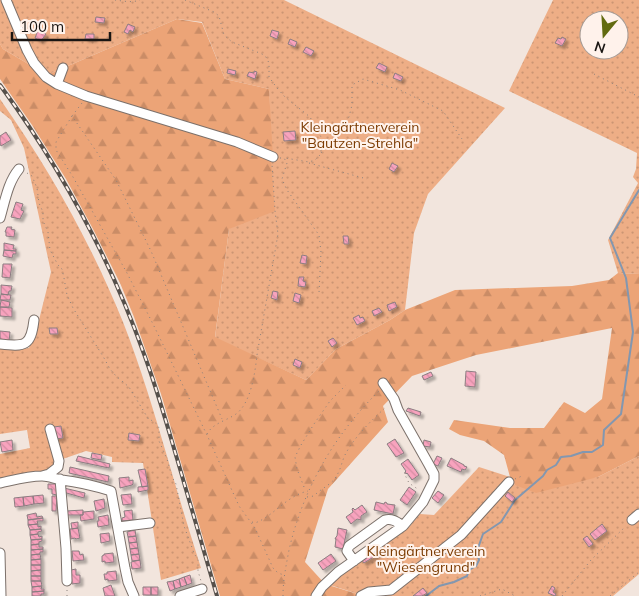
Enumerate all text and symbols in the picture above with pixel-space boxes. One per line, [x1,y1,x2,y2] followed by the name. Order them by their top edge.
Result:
[12,10,110,42] scale bar
[579,10,629,60] north arrow
[20,17,64,36] text: 100 m
[592,37,608,58] text: N
[301,118,419,152] park label: Kleingärtnerverein "Bautzen-Strehla"
[367,542,485,576] park label: Kleingärtnerverein "Wiesengrund"

